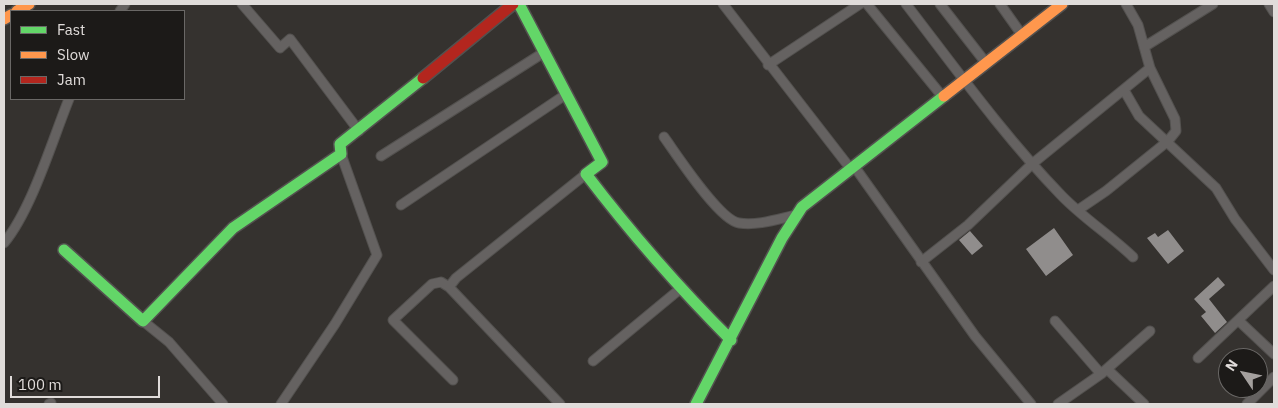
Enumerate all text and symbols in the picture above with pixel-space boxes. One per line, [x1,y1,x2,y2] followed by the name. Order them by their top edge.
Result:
[10,10,185,100] legend
[57,20,85,39] text: Fast
[57,45,90,64] text: Slow
[57,70,86,89] text: Jam
[1218,348,1268,398] north arrow
[1221,356,1242,374] text: N
[12,366,162,398] scale bar
[18,375,62,394] text: 100 m

